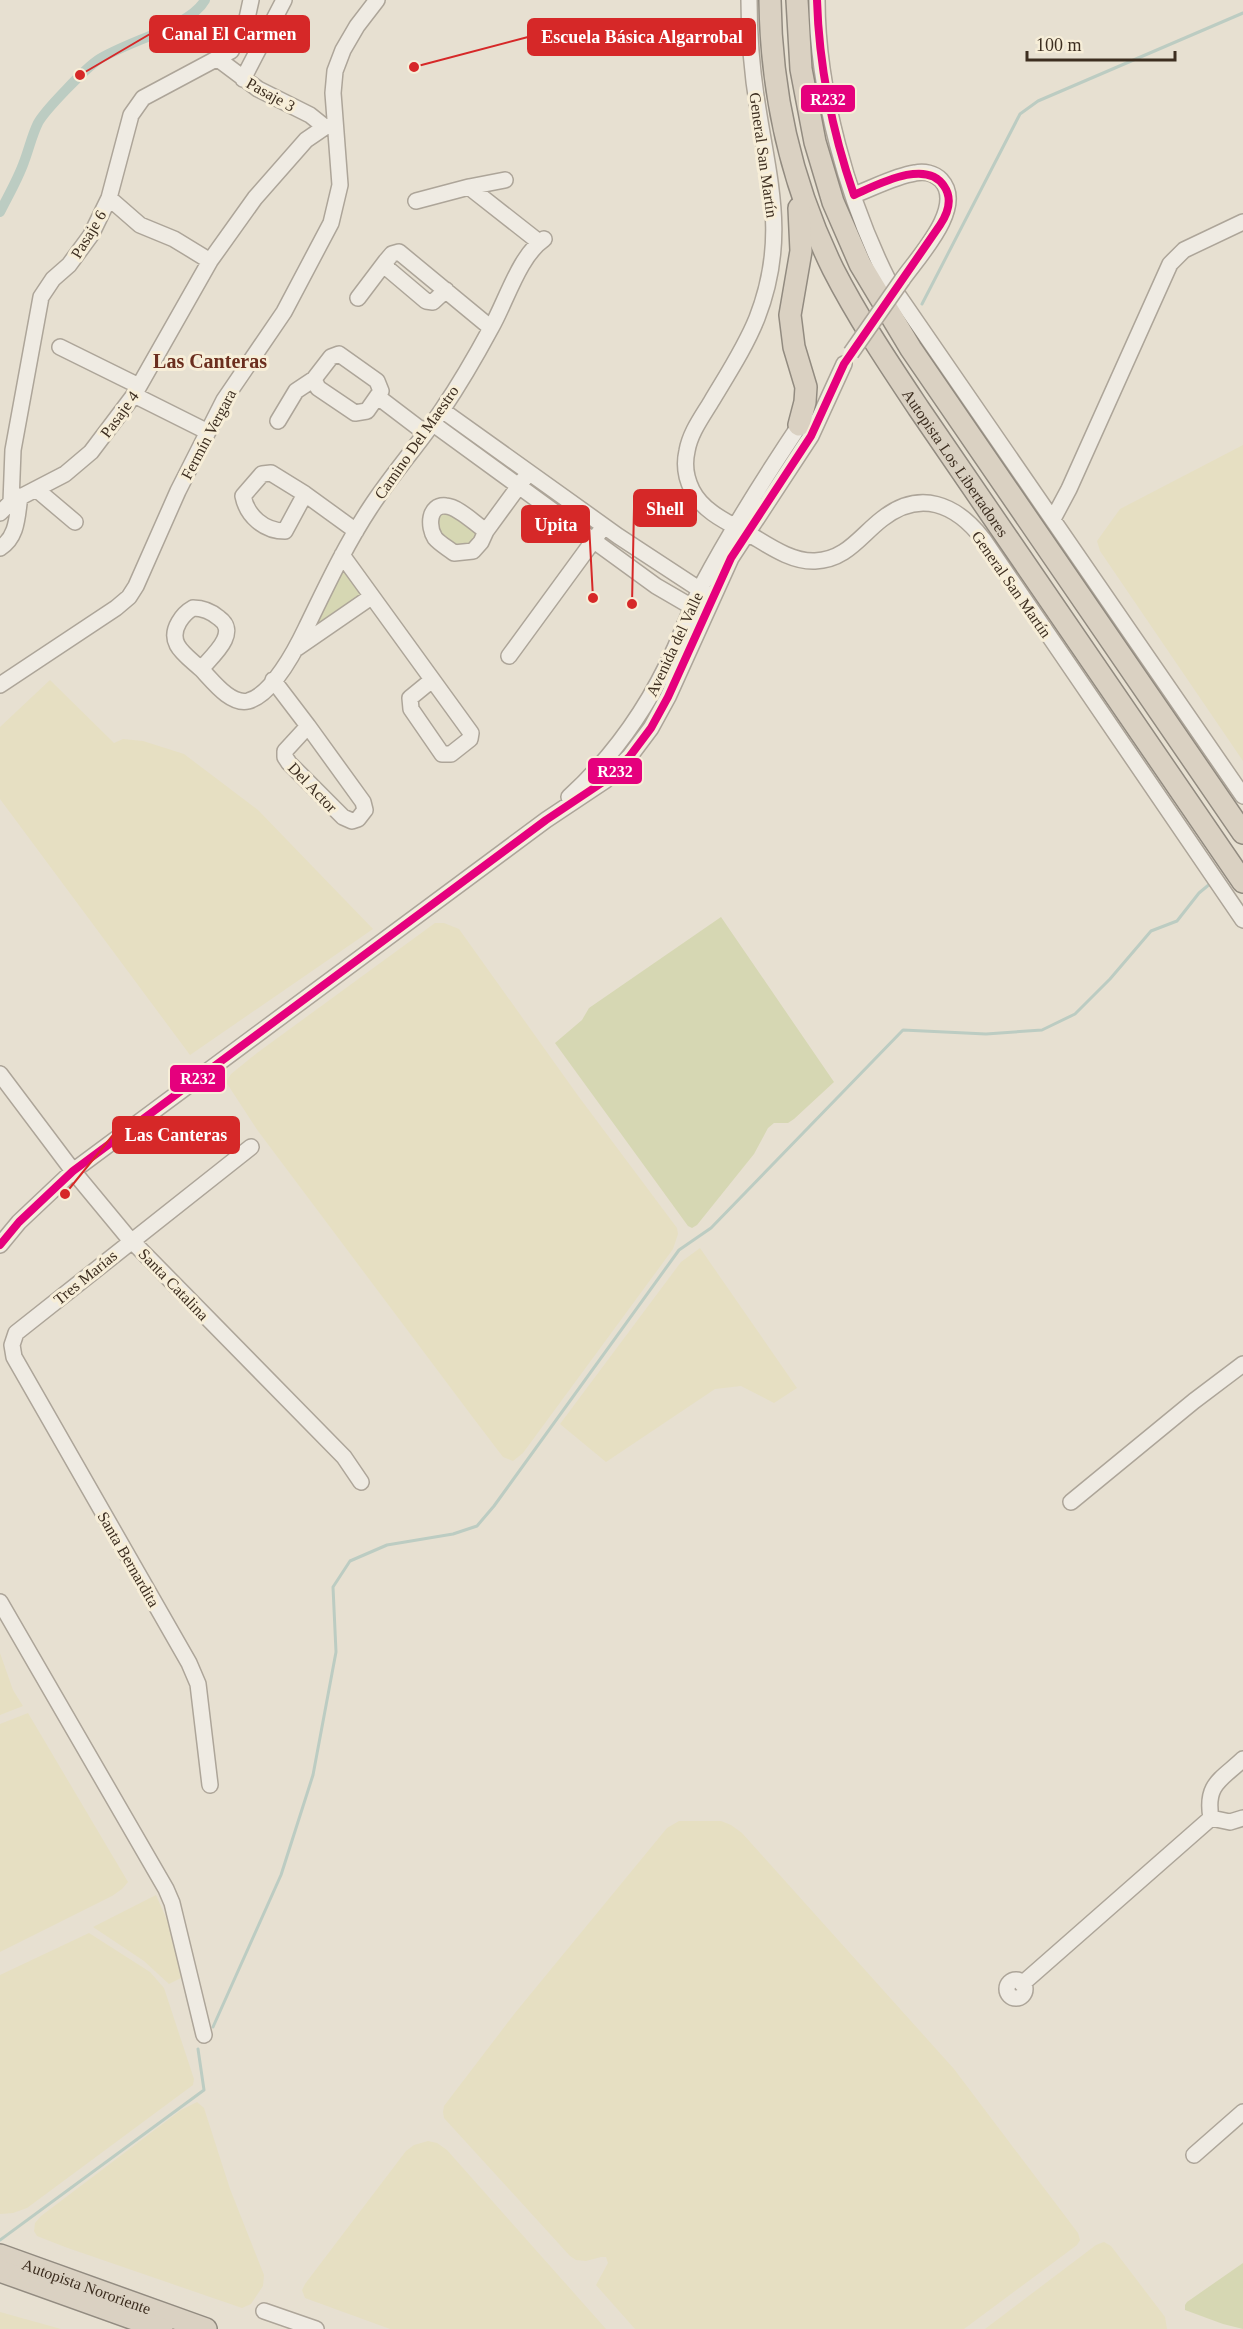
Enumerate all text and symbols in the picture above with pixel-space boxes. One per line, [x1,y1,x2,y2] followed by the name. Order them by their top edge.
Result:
[150,16,309,52] callout: Canal El Carmen
[528,19,755,55] callout: Escuela Básica Algarrobal
[162,24,297,44] text: Canal El Carmen
[1027,24,1176,62] scale bar
[541,27,743,47] text: Escuela Básica Algarrobal
[1036,35,1082,55] text: 100 m
[243,74,298,116] street label: Pasaje 3
[800,84,856,113] line badge: R232
[746,91,781,219] street label: General San Martín
[810,91,846,108] text: R232
[68,207,110,262] street label: Pasaje 6
[153,350,267,372] district label: Las Canteras
[371,382,462,502] street label: Camino Del Maestro
[178,386,240,483] street label: Fermín Vergara
[899,386,1012,540] street label: Autopista Los Libertadores
[97,388,143,441] street label: Pasaje 4
[634,490,696,526] callout: Shell
[646,499,684,519] text: Shell
[522,506,589,542] callout: Upita
[534,515,578,535] text: Upita
[968,528,1055,641] street label: General San Martín
[643,589,706,699] street label: Avenida del Valle
[587,757,643,785] line badge: R232
[285,759,341,816] street label: Del Actor
[597,763,633,780] text: R232
[169,1064,226,1093] line badge: R232
[180,1070,216,1087] text: R232
[113,1117,239,1153] callout: Las Canteras
[125,1125,227,1145] text: Las Canteras
[135,1245,212,1324] street label: Santa Catalina
[50,1247,120,1308] street label: Tres Marías
[94,1509,163,1610] street label: Santa Bernardita
[20,2256,153,2317] street label: Autopista Nororiente

